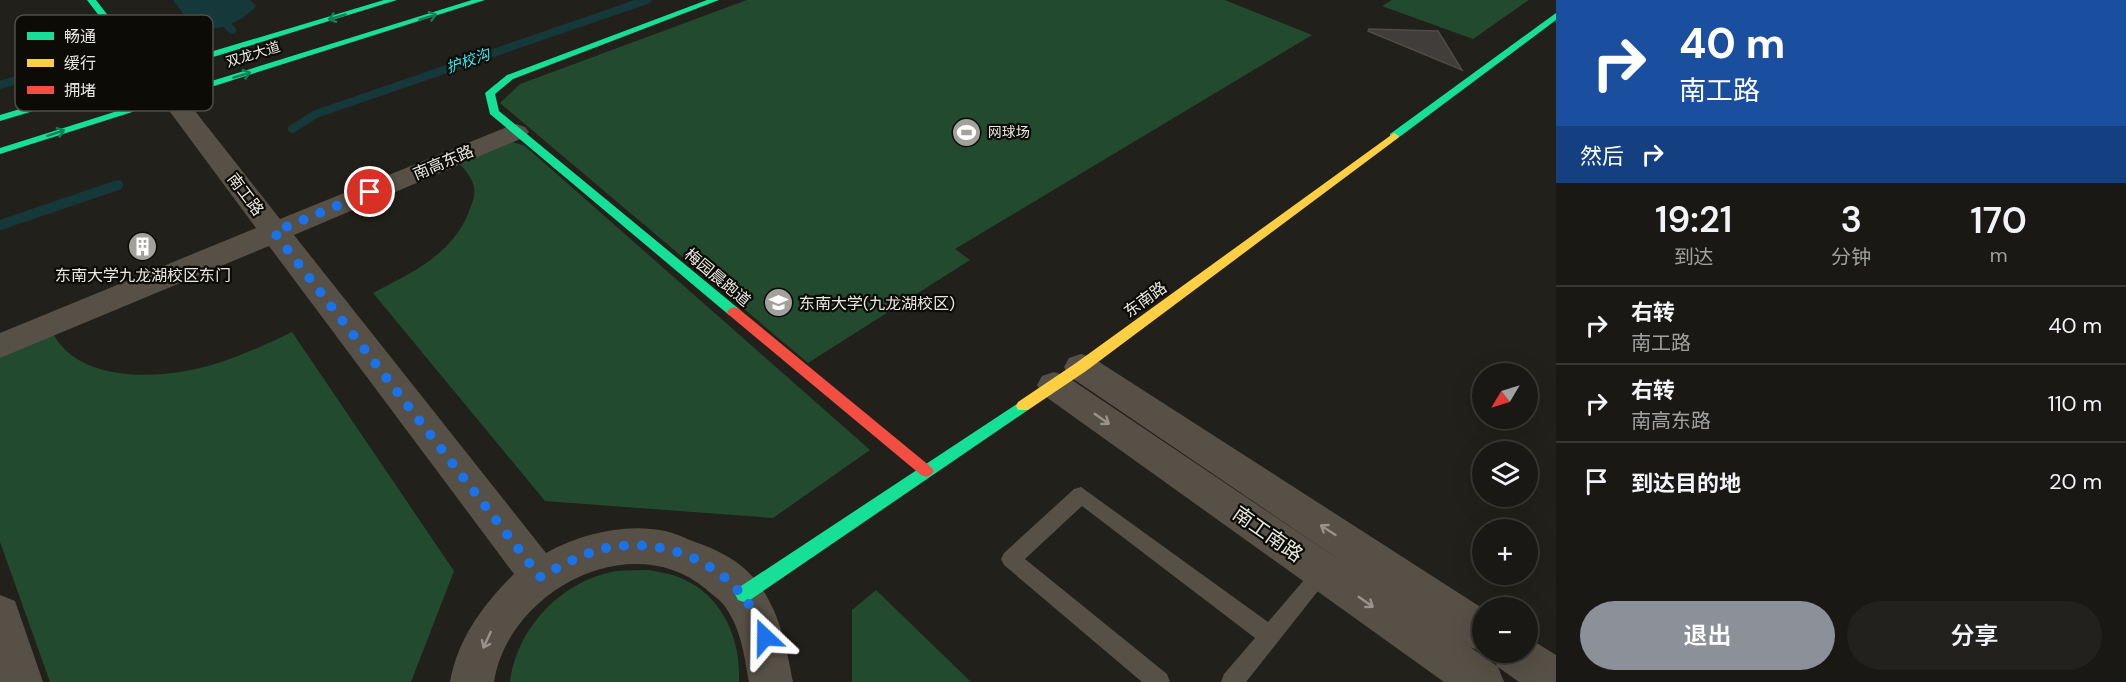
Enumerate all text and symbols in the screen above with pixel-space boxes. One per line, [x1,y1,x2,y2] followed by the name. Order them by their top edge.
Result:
[418,10,437,21] one-way arrow
[328,12,347,23] one-way arrow
[15,15,213,111] legend
[1679,16,1785,71] text: 40 m
[1580,24,1658,102] icon: right
[64,26,96,47] text: 畅通
[224,37,282,71] street label: 双龙大道
[443,44,494,78] water label: 护校沟
[64,53,96,74] text: 缓行
[232,68,251,79] one-way arrow
[1679,73,1760,108] text: 南工路
[64,80,96,101] text: 拥堵
[951,116,983,148] sports icon: 网球场
[988,123,1030,141] place label: 网球场
[46,127,65,138] one-way arrow
[1636,138,1669,171] icon: right
[410,140,477,185] street label: 南高东路
[1580,142,1624,171] text: 然后
[344,166,395,217] pin
[223,169,268,220] street label: 南工路
[353,175,386,208] icon: arrive
[1655,196,1732,243] text: 19:21
[1840,196,1862,243] text: 3
[1970,197,2027,244] text: 170
[127,231,159,263] building icon: 东南大学九龙湖校区东门
[1990,242,2008,268] text: m
[680,244,755,311] street label: 梅园晨跑道
[1674,244,1714,270] text: 到达
[1831,244,1871,270] text: 分钟
[55,265,231,286] place label: 东南大学九龙湖校区东门
[1120,277,1171,322] street label: 东南路
[762,287,794,319] school or university icon: 东南大学(九龙湖校区)
[799,293,955,314] place label: 东南大学(九龙湖校区)
[1631,298,1675,327] text: 右转
[1580,309,1613,342] icon: right
[2048,311,2102,340] text: 40 m
[1631,330,1691,356] text: 南工路
[1472,363,1538,429] north arrow
[1472,363,1538,663] map controls
[1631,376,1675,405] text: 右转
[1580,387,1613,420] icon: right
[2048,389,2102,418] text: 110 m
[1631,408,1711,434] text: 南高东路
[1093,413,1109,425] one-way arrow
[1472,441,1538,507] button: layers
[1580,465,1613,498] icon: arrive
[2049,467,2102,496] text: 20 m
[1631,469,1741,498] text: 到达目的地
[1228,500,1308,568] street label: 南工南路
[1472,519,1538,585] button: +
[1320,524,1337,536] one-way arrow
[1357,596,1373,608] one-way arrow
[1472,597,1538,663] button: −
[1580,601,1835,670] button: 退出
[1847,601,2102,670] button: 分享
[733,605,797,669] position arrow
[480,631,492,649] one-way arrow

